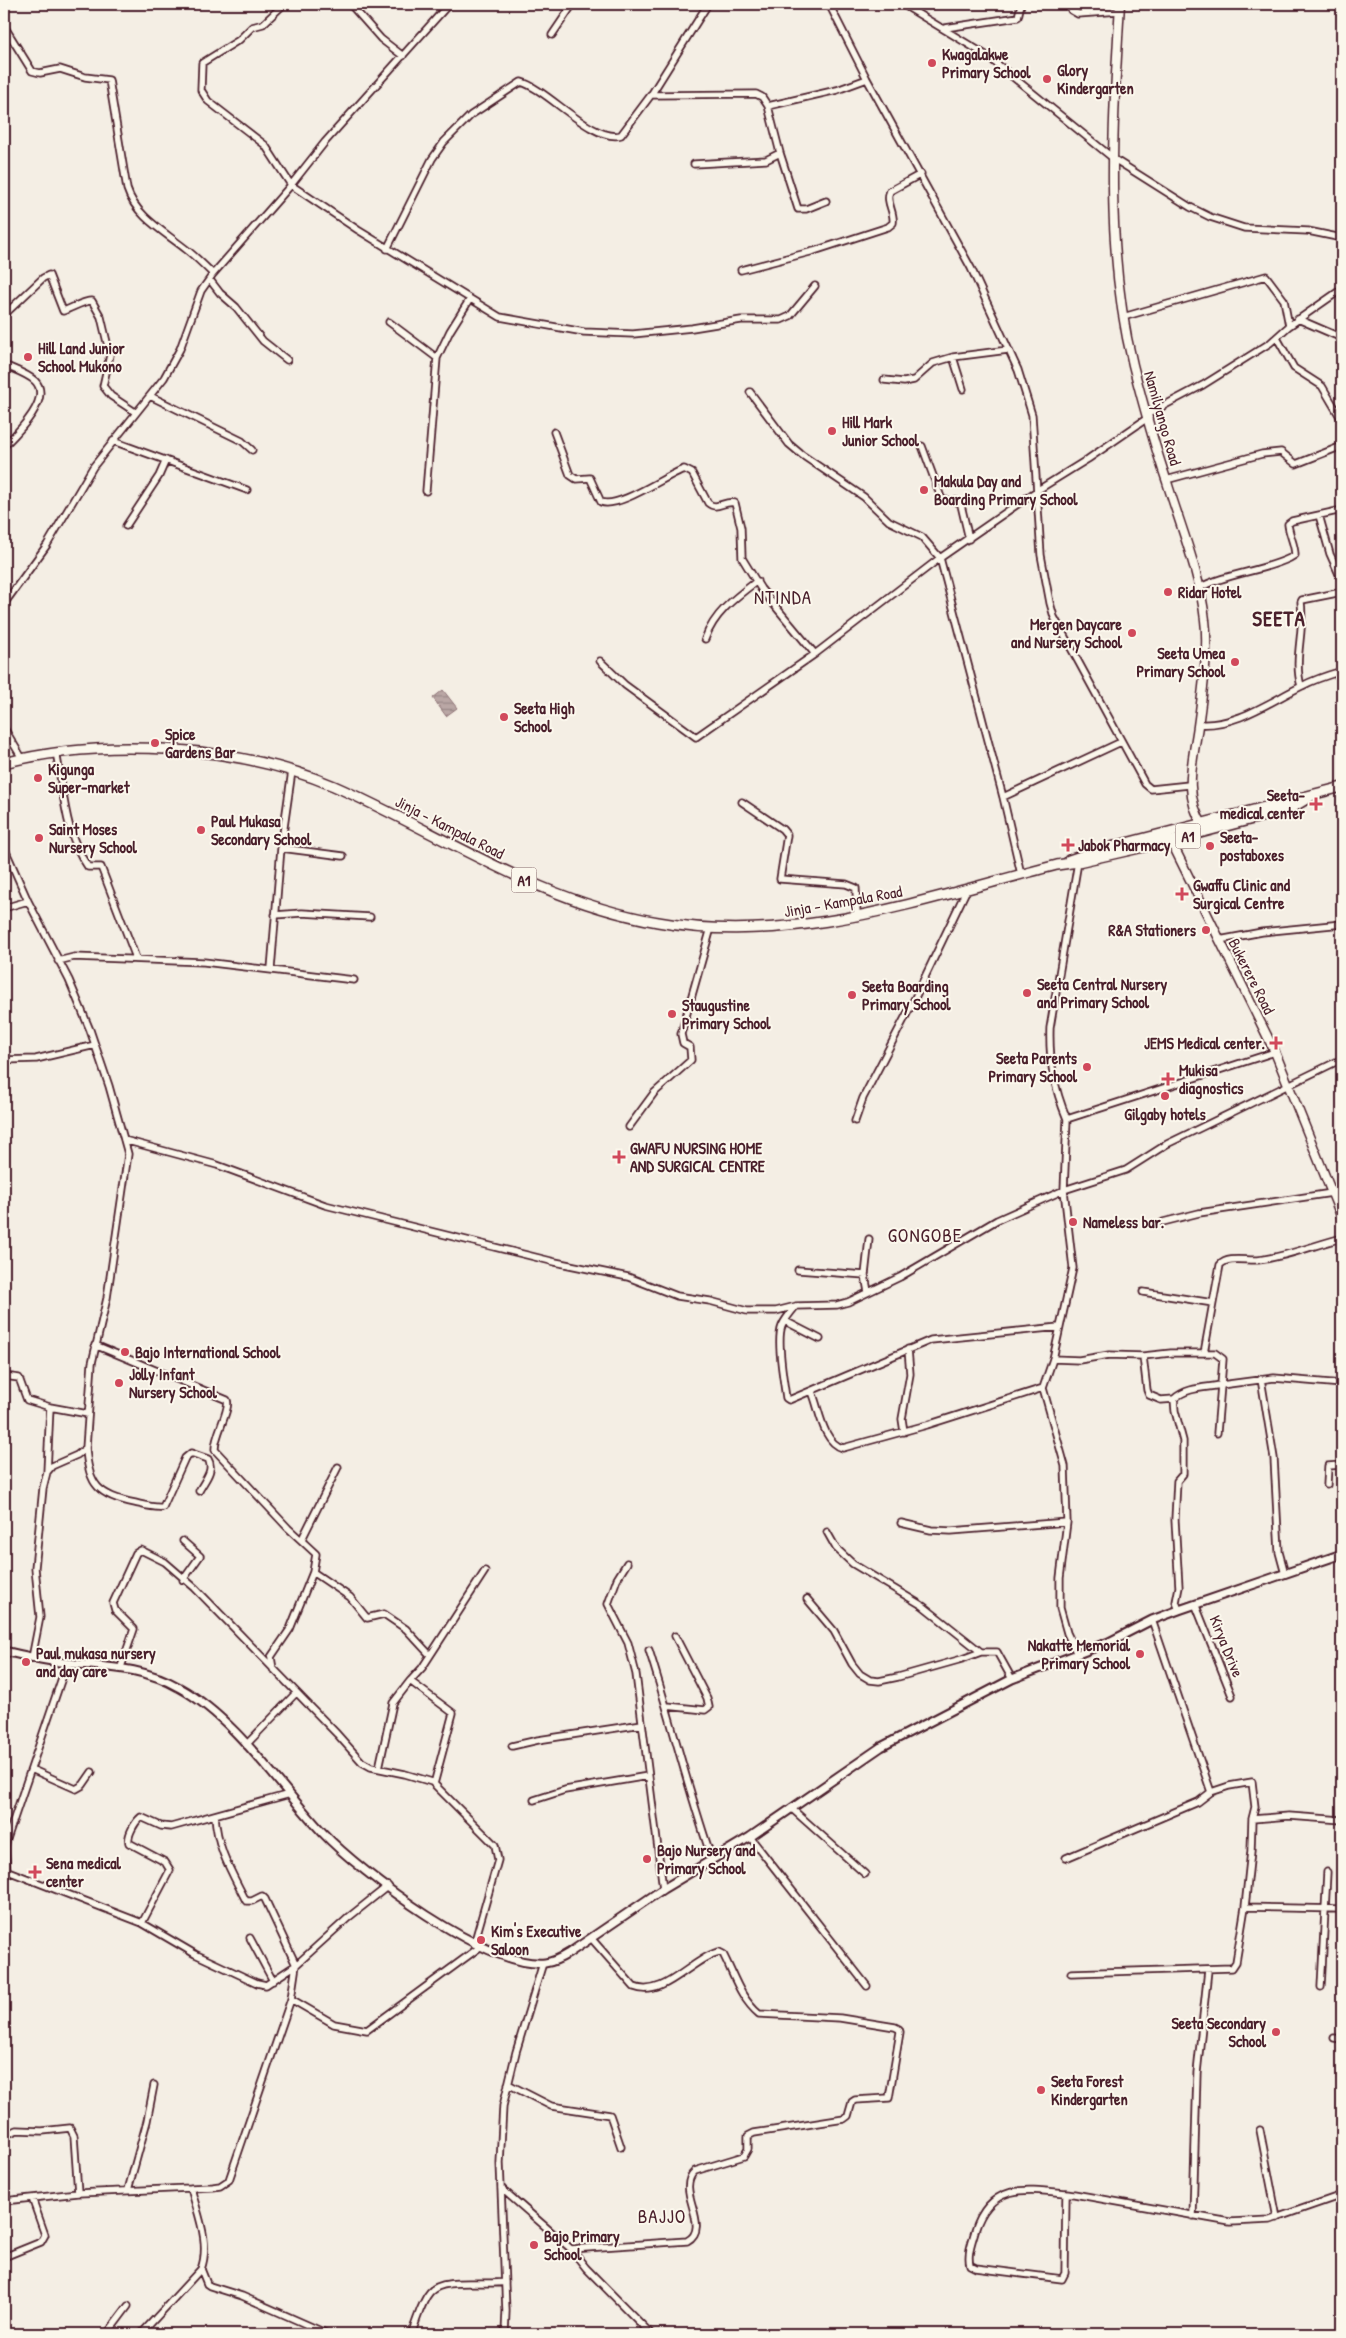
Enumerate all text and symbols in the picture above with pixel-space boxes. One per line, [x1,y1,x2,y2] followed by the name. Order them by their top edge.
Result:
[942,43,1031,84] place label: Kwagalakwe Primary School
[926,57,938,69] marker: Kwagalakwe Primary School
[1057,59,1134,100] place label: Glory Kindergarten
[1041,73,1053,85] marker: Glory Kindergarten
[38,337,126,377] place label: Hill Land Junior School Mukono
[22,351,34,363] marker: Hill Land Junior School Mukono
[1139,368,1187,468] street label: Namilyango Road
[842,411,920,451] place label: Hill Mark Junior School
[826,425,838,437] marker: Hill Mark Junior School
[934,470,1078,511] place label: Makula Day and Boarding Primary School
[918,484,930,496] marker: Makula Day and Boarding Primary School
[1178,581,1242,603] place label: Ridar Hotel
[754,584,812,610] district label: NTINDA
[1162,586,1174,598] marker: Ridar Hotel
[1252,604,1306,633] district label: SEETA
[1011,613,1123,654] place label: Mergen Daycare and Nursery School
[1126,627,1138,639] marker: Mergen Daycare and Nursery School
[1136,642,1226,683] place label: Seeta Umea Primary School
[1229,656,1241,668] marker: Seeta Umea Primary School
[514,697,575,737] place label: Seeta High School
[498,711,510,723] marker: Seeta High School
[165,723,236,763] place label: Spice Gardens Bar
[149,737,161,749] marker: Spice Gardens Bar
[48,758,130,799] place label: Kigunga Super-market
[32,772,44,784] marker: Kigunga Super-market
[1220,784,1306,824] place label: Seeta- medical center
[392,790,508,864] street label: Jinja - Kampala Road
[1309,797,1323,811] marker: Seeta- medical center
[211,810,312,851] place label: Paul Mukasa Secondary School
[49,818,137,859] place label: Saint Moses Nursery School
[195,824,207,836] marker: Paul Mukasa Secondary School
[1176,824,1200,848] road number: A1
[1220,826,1285,867] place label: Seeta- postaboxes
[33,832,45,844] marker: Saint Moses Nursery School
[1078,834,1171,857] place label: Jabok Pharmacy
[1062,839,1074,851] marker: Jabok Pharmacy
[1204,840,1216,852] marker: Seeta- postaboxes
[512,868,536,892] road number: A1
[1193,874,1291,915] place label: Gwaffu Clinic and Surgical Centre
[782,880,904,922] street label: Jinja - Kampala Road
[1175,887,1189,901] marker: Gwaffu Clinic and Surgical Centre
[1108,919,1197,941] place label: R&A Stationers
[1200,924,1212,936] marker: R&A Stationers
[1223,934,1281,1018] street label: Bukerere Road
[1037,973,1168,1014] place label: Seeta Central Nursery and Primary School
[862,975,951,1016] place label: Seeta Boarding Primary School
[1021,987,1033,999] marker: Seeta Central Nursery and Primary School
[846,989,858,1001] marker: Seeta Boarding Primary School
[682,994,771,1035] place label: Staugustine Primary School
[666,1008,678,1020] marker: Staugustine Primary School
[1144,1032,1265,1054] place label: JEMS Medical center.
[1269,1036,1283,1050] marker: JEMS Medical center.
[988,1047,1078,1088] place label: Seeta Parents Primary School
[1179,1059,1244,1100] place label: Mukisa diagnostics
[1081,1061,1093,1073] marker: Seeta Parents Primary School
[1161,1072,1175,1086] marker: Mukisa diagnostics
[1159,1090,1171,1102] marker: Gilgaby hotels
[1124,1103,1207,1126] place label: Gilgaby hotels
[630,1137,766,1177] place label: GWAFU NURSING HOME AND SURGICAL CENTRE
[612,1150,626,1164] marker: GWAFU NURSING HOME AND SURGICAL CENTRE
[1083,1211,1164,1233] place label: Nameless bar.
[1067,1216,1079,1228] marker: Nameless bar.
[888,1222,962,1248] district label: GONGOBE
[135,1341,281,1363] place label: Bajo International School
[119,1346,131,1358] marker: Bajo International School
[129,1363,217,1404] place label: Jolly Infant Nursery School
[113,1377,125,1389] marker: Jolly Infant Nursery School
[1205,1612,1250,1681] street label: Kirya Drive
[1028,1634,1131,1675] place label: Nakatte Memorial Primary School
[36,1642,156,1683] place label: Paul mukasa nursery and day care
[1134,1648,1146,1660] marker: Nakatte Memorial Primary School
[20,1656,32,1668] marker: Paul mukasa nursery and day care
[657,1839,756,1880] place label: Bajo Nursery and Primary School
[46,1852,121,1892] place label: Sena medical center
[641,1853,653,1865] marker: Bajo Nursery and Primary School
[28,1865,42,1879] marker: Sena medical center
[491,1920,582,1960] place label: Kim's Executive Saloon
[475,1934,487,1946] marker: Kim's Executive Saloon
[1171,2012,1267,2052] place label: Seeta Secondary School
[1270,2026,1282,2038] marker: Seeta Secondary School
[1051,2070,1128,2111] place label: Seeta Forest Kindergarten
[1035,2084,1047,2096] marker: Seeta Forest Kindergarten
[638,2203,686,2229] district label: BAJJO
[544,2225,620,2265] place label: Bajo Primary School
[528,2239,540,2251] marker: Bajo Primary School

